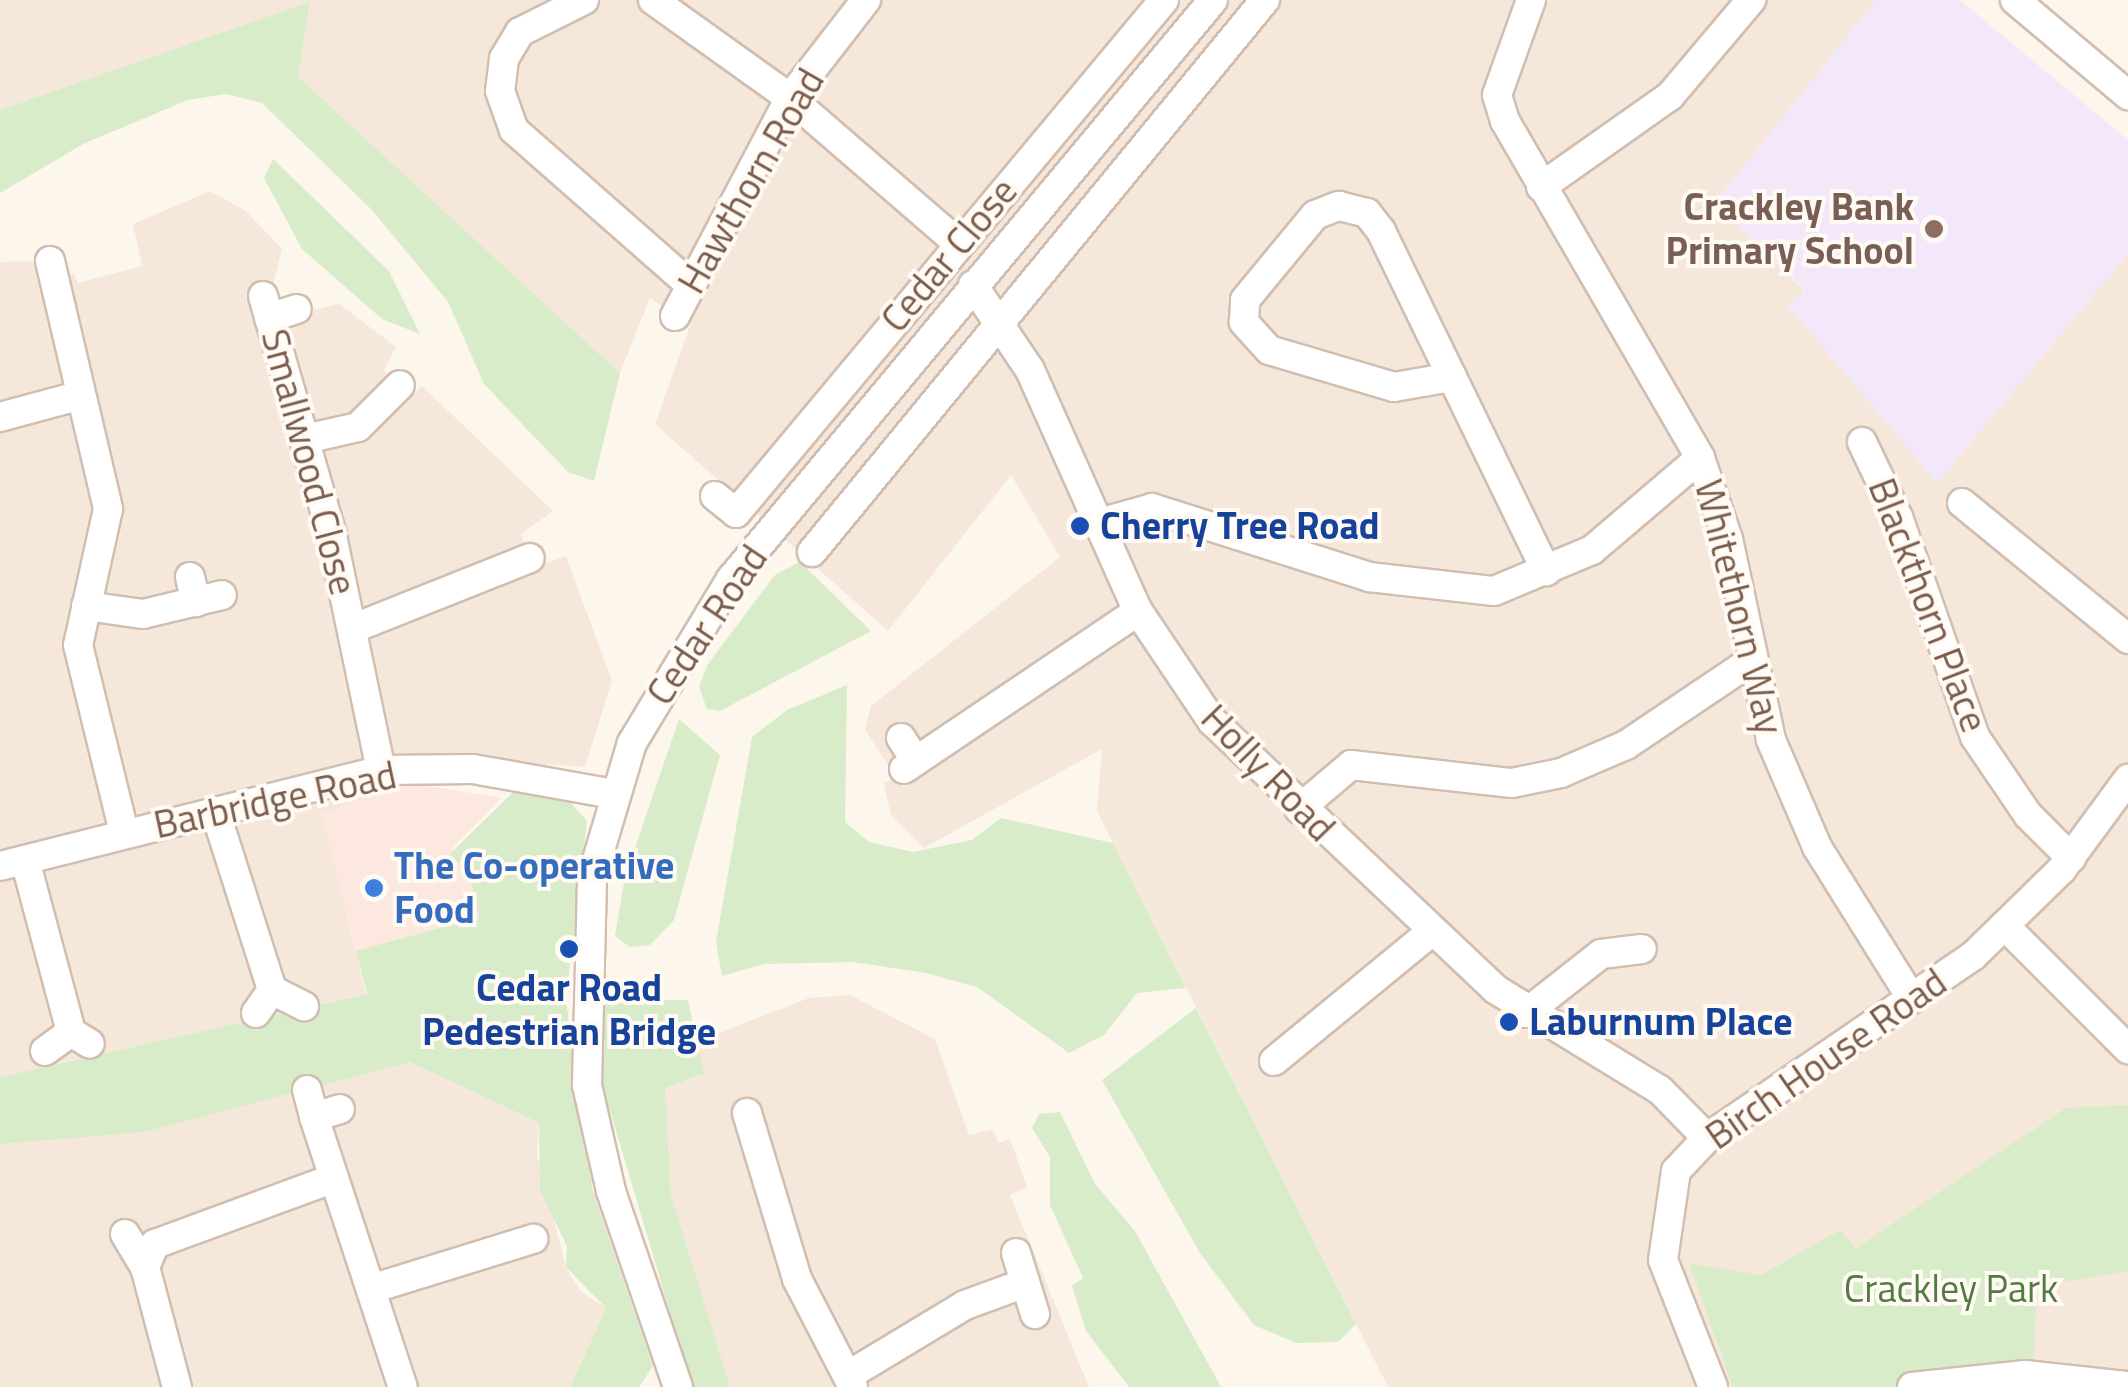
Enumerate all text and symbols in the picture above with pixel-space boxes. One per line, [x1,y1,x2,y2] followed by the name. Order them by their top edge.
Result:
[668,61,834,301] street label: Hawthorn Road
[872,169,1026,341] street label: Cedar Close
[1666,184,1914,274] place label: Crackley Bank Primary School
[1923,218,1945,240] marker: Crackley Bank Primary School
[252,324,366,600] street label: Smallwood Close
[1859,472,1997,738] street label: Blackthorn Place
[1685,475,1793,739] street label: Whitethorn Way
[1100,503,1380,549] place label: Cherry Tree Road
[1069,515,1091,537] marker: Cherry Tree Road
[637,537,777,713] street label: Cedar Road
[1192,695,1344,851] street label: Holly Road
[150,752,400,848] street label: Barbridge Road
[394,843,674,932] place label: The Co-operative Food
[363,877,385,899] marker: The Co-operative Food
[558,938,580,960] marker: Cedar Road Pedestrian Bridge
[1697,959,1955,1159] street label: Birch House Road
[422,965,716,1054] place label: Cedar Road Pedestrian Bridge
[1529,999,1793,1045] place label: Laburnum Place
[1498,1011,1520,1033] marker: Laburnum Place
[1844,1266,2058,1312] park label: Crackley Park

